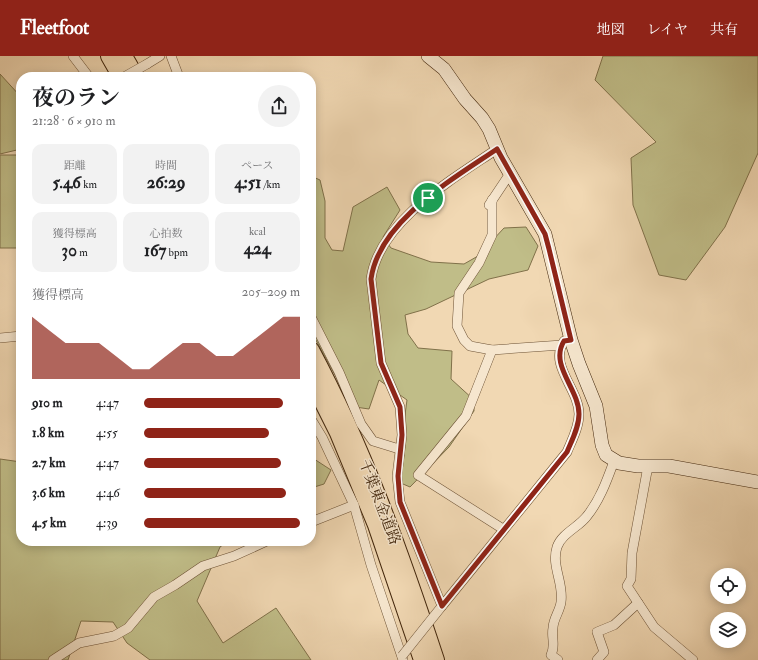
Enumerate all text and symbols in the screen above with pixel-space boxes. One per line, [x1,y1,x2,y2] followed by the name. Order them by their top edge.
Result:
[20,16,89,40] text: Fleetfoot
[597,21,625,38] text: 地図
[647,21,688,38] text: レイヤ
[710,21,738,38] text: 共有
[32,84,120,112] text: 夜のラン
[258,85,300,127] button: share
[32,113,116,129] text: 21:28 · 6 × 910 m
[64,159,86,172] text: 距離
[155,159,177,172] text: 時間
[241,159,274,172] text: ペース
[52,172,81,193] text: 5.46
[147,172,185,193] text: 26:29
[234,172,261,193] text: 4:51
[81,178,97,191] text: km
[261,178,280,191] text: /km
[411,181,445,215] pin
[417,187,439,209] icon: arrive
[249,225,266,238] text: kcal
[53,227,97,240] text: 獲得標高
[149,227,182,240] text: 心拍数
[244,238,271,259] text: 424
[62,240,77,261] text: 30
[144,240,166,261] text: 167
[77,246,88,259] text: m
[166,246,188,259] text: bpm
[242,284,300,300] text: 205–209 m
[32,287,84,303] text: 獲得標高
[32,395,63,411] text: 910 m
[96,395,119,411] text: 4:47
[32,425,64,441] text: 1.8 km
[96,425,118,441] text: 4:55
[32,455,66,471] text: 2.7 km
[96,455,119,471] text: 4:47
[355,457,405,548] street label: 千葉東金道路
[32,485,65,501] text: 3.6 km
[96,485,120,501] text: 4:46
[32,515,66,531] text: 4.5 km
[96,515,118,531] text: 4:39
[710,568,746,648] map controls
[710,568,746,604] button: locate
[710,612,746,648] button: layers

